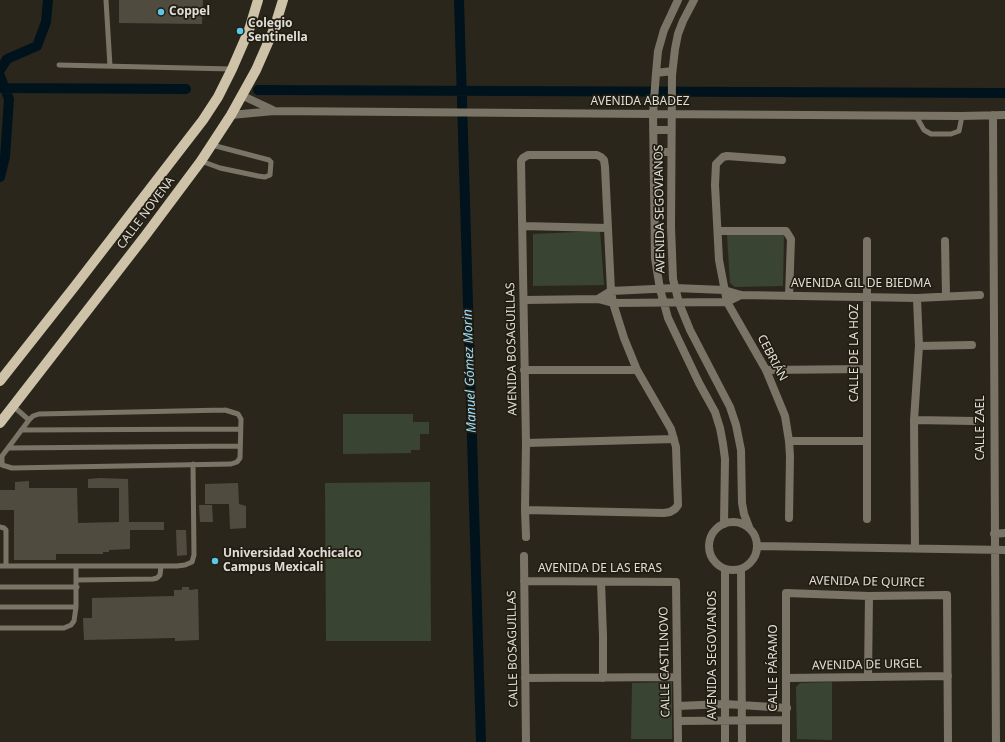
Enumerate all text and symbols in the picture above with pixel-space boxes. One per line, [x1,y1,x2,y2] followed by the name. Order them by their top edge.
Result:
[169,5,210,19] place label: Coppel
[156,7,166,17] marker: Coppel
[248,17,308,45] place label: Colegio Sentinella
[235,26,245,36] marker: Colegio Sentinella
[591,95,689,109] street label: AVENIDA ABADEZ
[652,144,668,274] street label: AVENIDA SEGOVIANOS
[114,174,178,252] street label: CALLE NOVENA
[791,277,931,291] street label: AVENIDA GIL DE BIEDMA
[504,282,520,416] street label: AVENIDA BOSAGUILLAS
[848,304,862,402] street label: CALLE DE LA HOZ
[460,309,480,433] water label: Manuel Gómez Morin
[754,332,790,384] street label: CEBRIÁN
[974,395,988,461] street label: CALLE ZAEL
[223,547,362,575] place label: Universidad Xochicalco Campus Mexicali
[210,556,220,566] marker: Universidad Xochicalco Campus Mexicali
[538,562,662,576] street label: AVENIDA DE LAS ERAS
[809,574,925,590] street label: AVENIDA DE QUIRCE
[505,590,521,708] street label: CALLE BOSAGUILLAS
[706,591,720,719] street label: AVENIDA SEGOVIANOS
[657,606,673,718] street label: CALLE CASTILNOVO
[767,624,781,712] street label: CALLE PÁRAMO
[812,657,922,673] street label: AVENIDA DE URGEL

